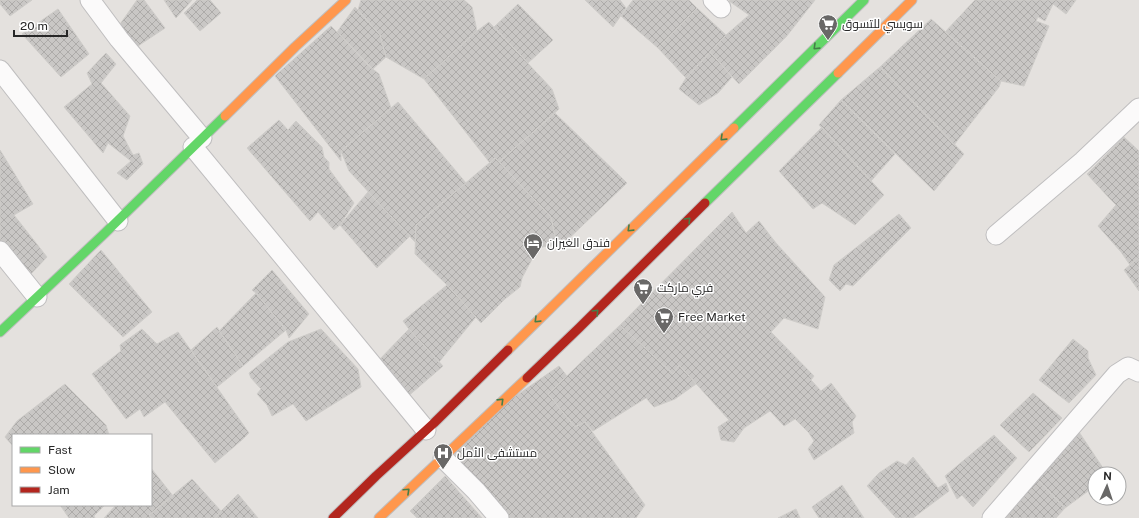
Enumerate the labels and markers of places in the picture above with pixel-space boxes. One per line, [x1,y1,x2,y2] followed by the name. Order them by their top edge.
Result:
[817,13,839,41] supermarket icon: سويسي للتسوق
[842,17,923,34] place label: سويسي للتسوق
[522,232,544,260] hotel icon: فندق الغيران
[547,236,610,250] place label: فندق الغيران
[632,277,654,305] supermarket icon: فري ماركت
[657,281,713,298] place label: فري ماركت
[653,306,675,334] supermarket icon: Free Market
[678,310,746,324] place label: Free Market
[432,442,454,470] hospital icon: مستشفى الأمل
[457,446,537,460] place label: مستشفى الأمل

